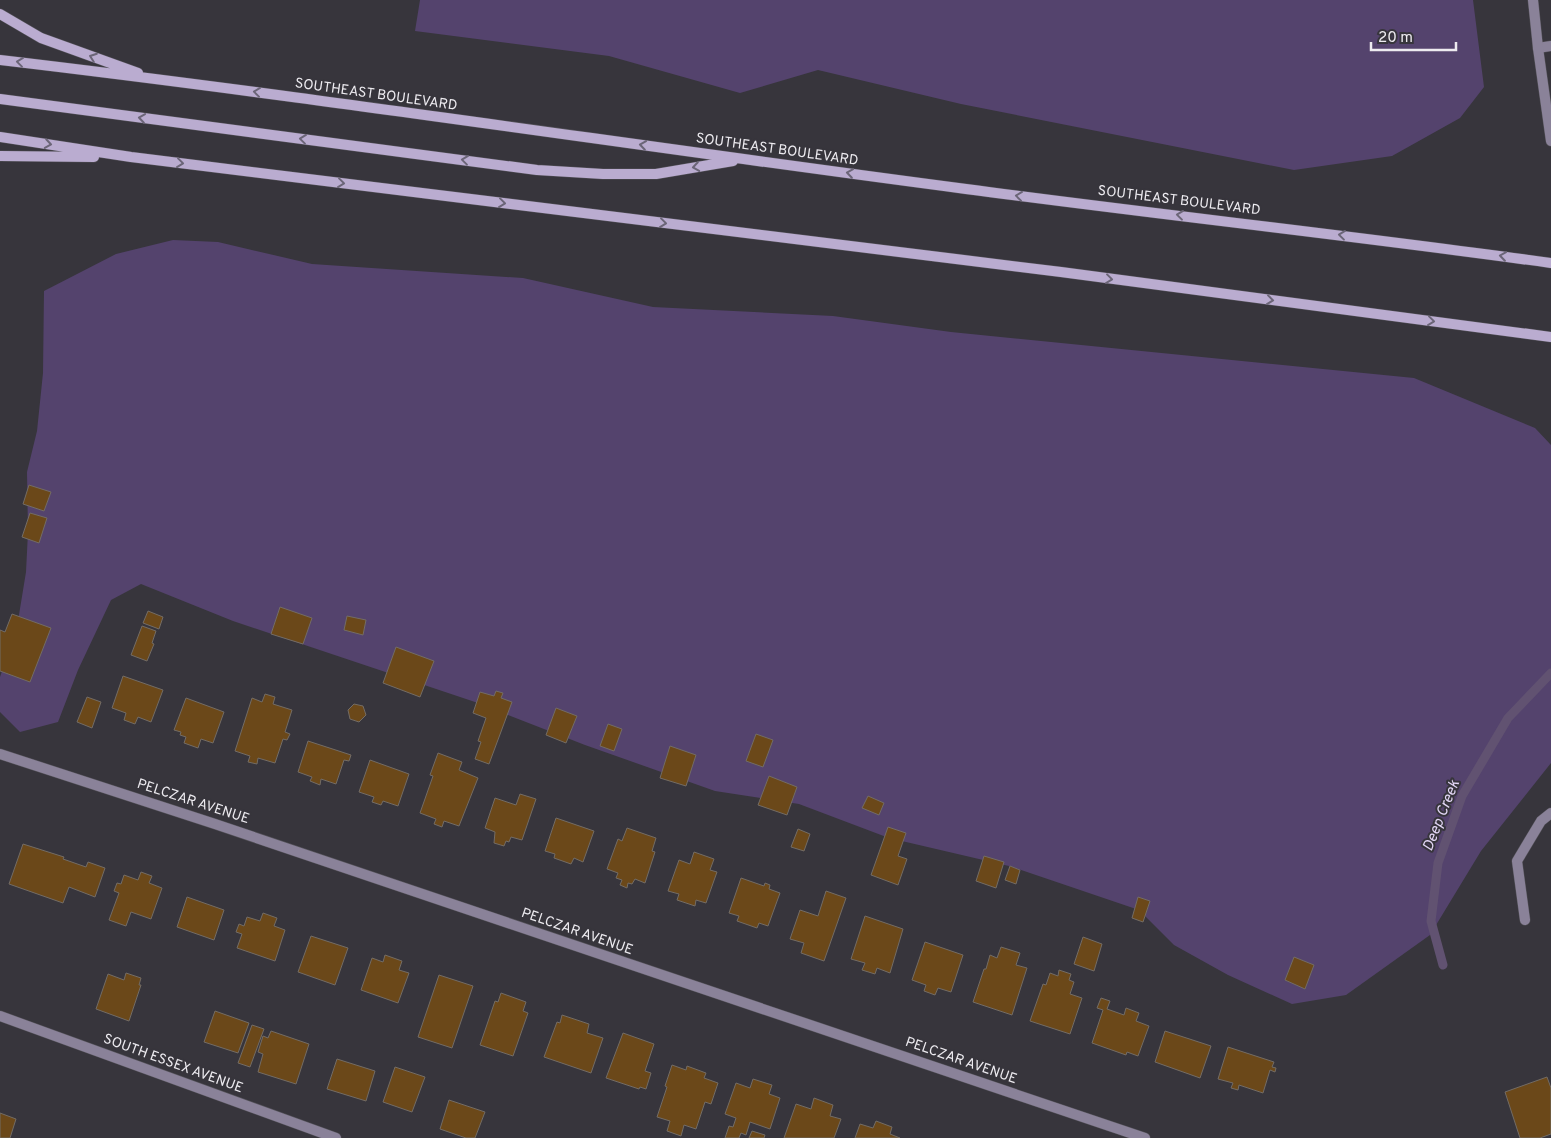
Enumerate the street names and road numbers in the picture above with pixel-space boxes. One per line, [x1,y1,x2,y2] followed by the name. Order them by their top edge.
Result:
[294,75,458,115] street label: SOUTHEAST BOULEVARD
[695,130,859,170] street label: SOUTHEAST BOULEVARD
[1097,183,1261,219] street label: SOUTHEAST BOULEVARD
[135,776,251,828] street label: PELCZAR AVENUE
[519,905,635,959] street label: PELCZAR AVENUE
[101,1031,245,1097] street label: SOUTH ESSEX AVENUE
[903,1034,1019,1088] street label: PELCZAR AVENUE

